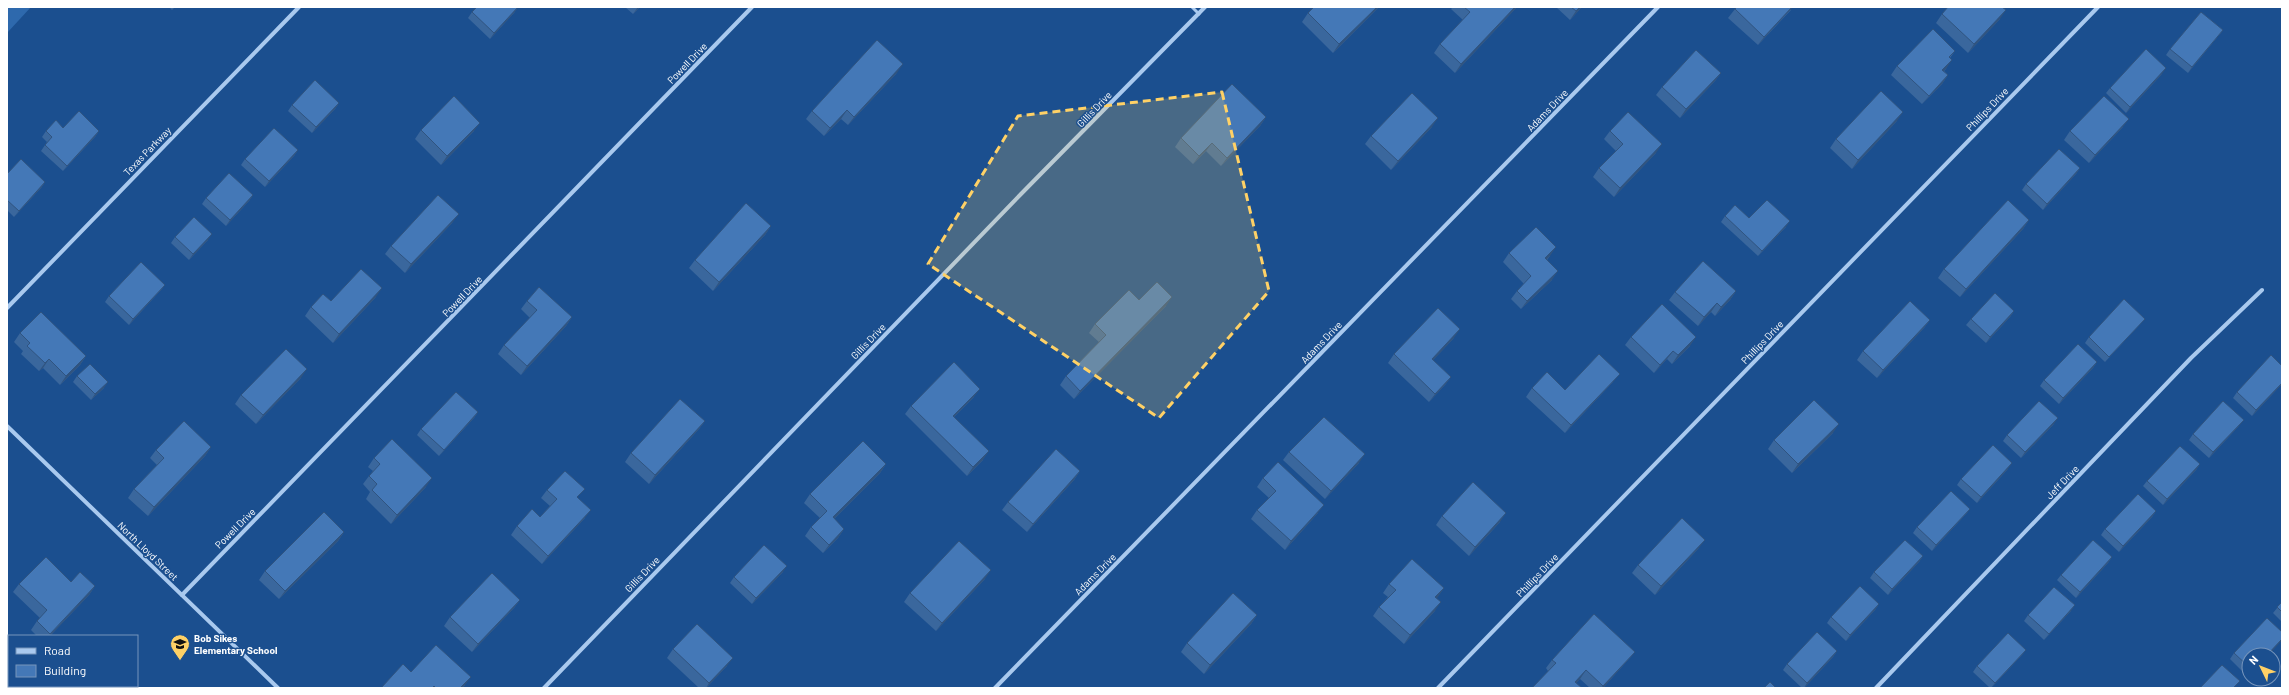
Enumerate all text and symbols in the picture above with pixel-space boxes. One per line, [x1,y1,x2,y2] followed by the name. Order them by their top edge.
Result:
[665,40,709,86] street label: Powell Drive
[1963,85,2011,133] street label: Phillips Drive
[1524,86,1570,134] street label: Adams Drive
[1074,89,1114,129] street label: Gillis Drive
[121,124,174,178] street label: Texas Parkway
[440,273,484,319] street label: Powell Drive
[1298,318,1344,366] street label: Adams Drive
[1738,318,1786,366] street label: Phillips Drive
[848,321,888,361] street label: Gillis Drive
[2043,463,2081,501] street label: Jeff Drive
[212,505,258,551] street label: Powell Drive
[115,519,181,583] street label: North Lloyd Street
[1072,551,1118,597] street label: Adams Drive
[1513,551,1561,599] street label: Phillips Drive
[622,554,662,594] street label: Gillis Drive
[194,632,277,656] place label: Bob Sikes Elementary School
[169,633,191,661] school or university icon: Bob Sikes Elementary School
[8,635,138,687] legend
[44,643,71,657] text: Road
[2241,647,2281,687] north arrow
[2246,653,2261,667] text: N
[44,663,86,677] text: Building

